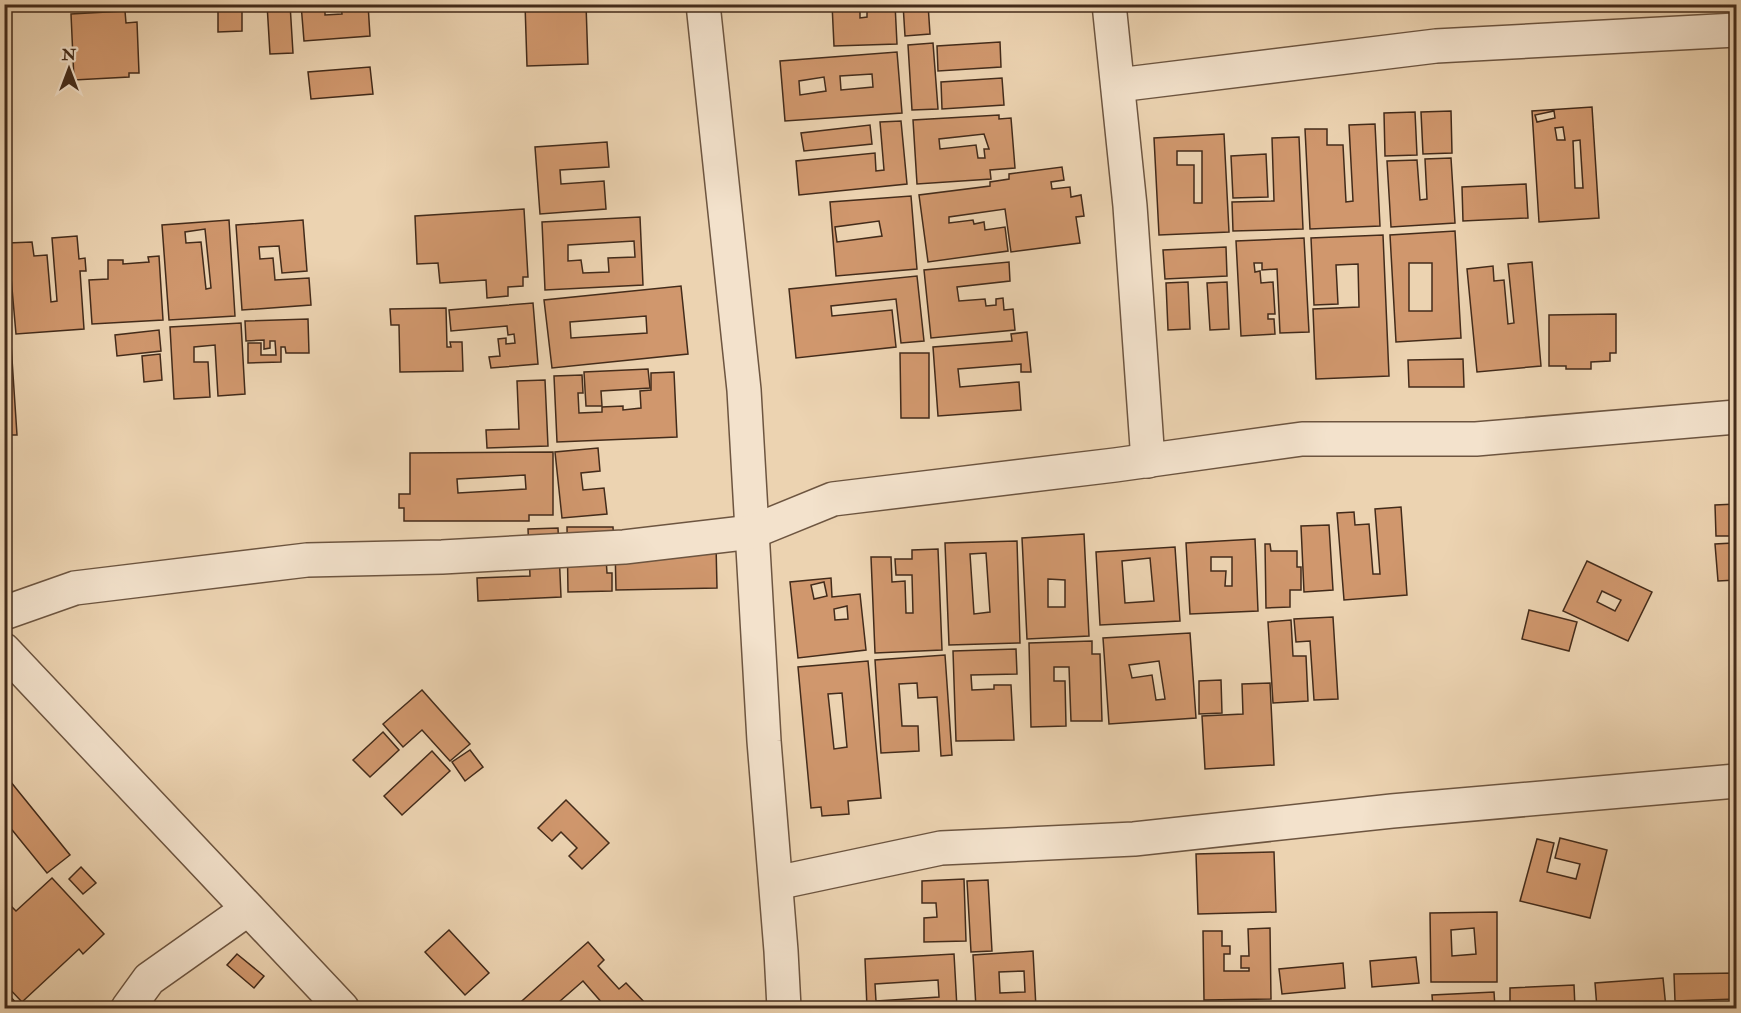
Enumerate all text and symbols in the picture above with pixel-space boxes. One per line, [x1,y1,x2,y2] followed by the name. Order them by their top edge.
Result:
[39,39,99,99] north arrow
[61,45,77,65] text: N

